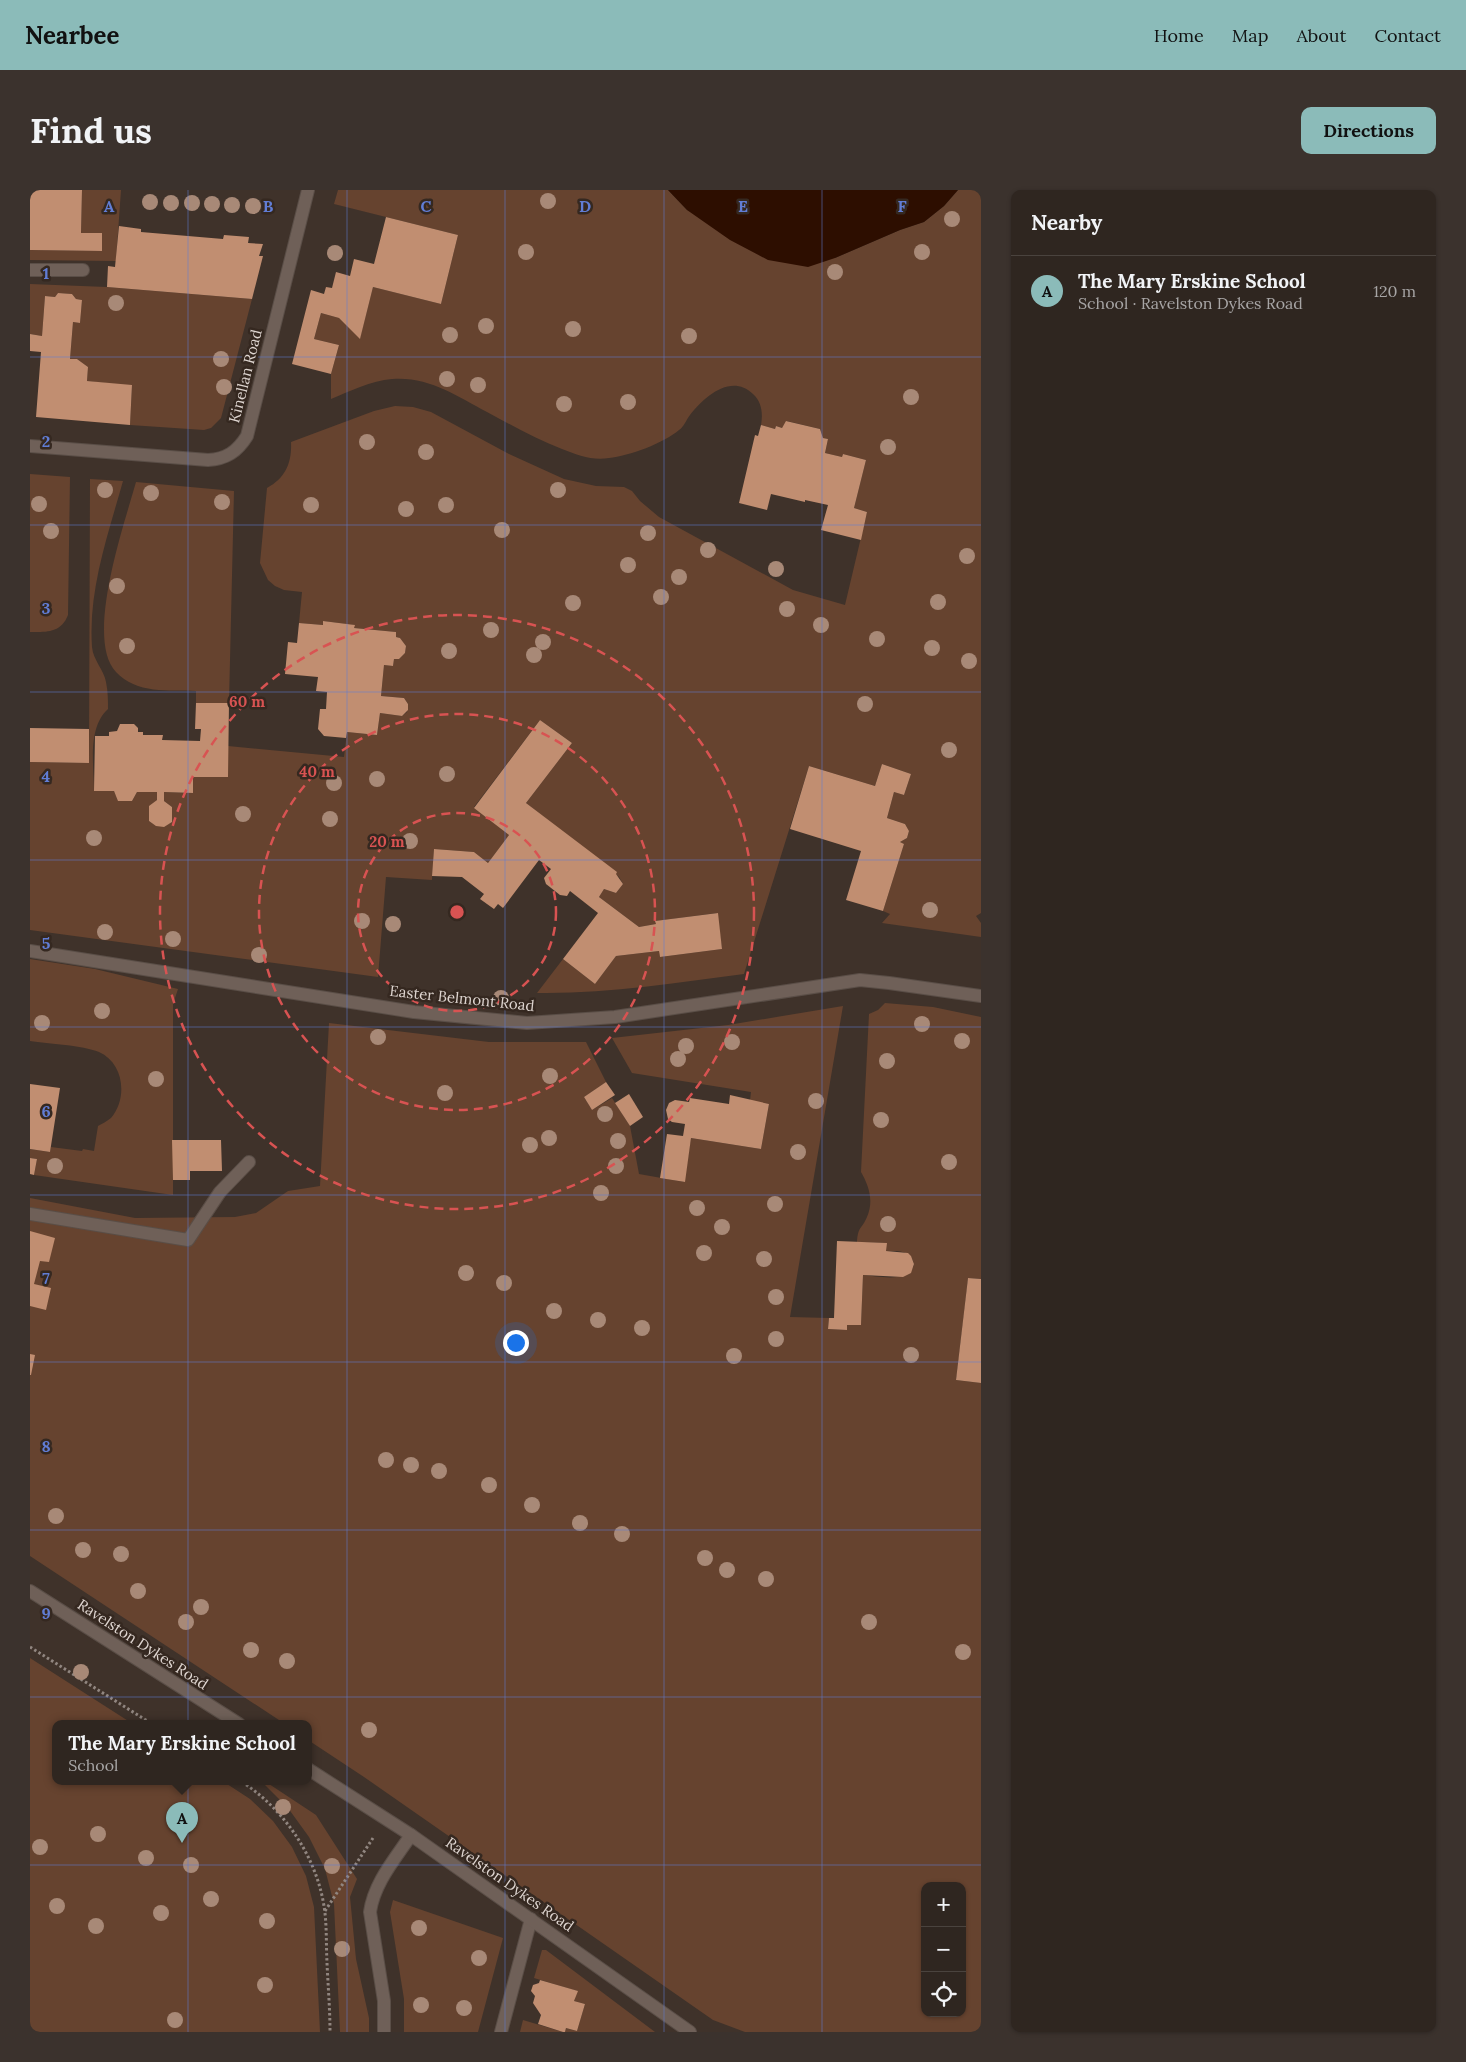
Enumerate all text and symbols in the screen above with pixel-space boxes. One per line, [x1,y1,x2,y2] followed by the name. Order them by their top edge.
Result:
[25,20,119,51] text: Nearbee
[1154,24,1204,47] text: Home
[1232,24,1268,47] text: Map
[1296,24,1346,47] text: About
[1374,24,1441,47] text: Contact
[1301,107,1436,154] button: Directions
[30,108,152,153] text: Find us
[104,196,115,216] text: A
[263,196,274,216] text: B
[420,196,432,216] text: C
[579,196,591,216] text: D
[738,196,748,216] text: E
[897,196,907,216] text: F
[1031,209,1102,236] text: Nearby
[43,263,49,283] text: 1
[1078,269,1306,293] text: The Mary Erskine School
[1042,281,1052,301] text: A
[1373,281,1416,301] text: 120 m
[1078,293,1303,313] text: School · Ravelston Dykes Road
[224,327,266,425] street label: Kinellan Road
[42,431,50,451] text: 2
[42,598,51,618] text: 3
[229,692,265,711] text: 60 m
[299,762,335,781] text: 40 m
[42,766,51,786] text: 4
[369,832,405,851] text: 20 m
[448,903,466,921] centre of rings
[42,933,51,953] text: 5
[389,981,535,1015] street label: Easter Belmont Road
[41,1101,51,1121] text: 6
[42,1268,50,1288] text: 7
[503,1330,529,1356] your location
[41,1436,51,1456] text: 8
[74,1595,212,1693] street label: Ravelston Dykes Road
[41,1603,51,1623] text: 9
[52,1720,312,1785] popup
[68,1731,296,1755] text: The Mary Erskine School
[68,1755,118,1775] text: School
[166,1802,198,1843] pin: A
[442,1833,578,1935] street label: Ravelston Dykes Road
[921,1882,966,2017] map controls
[921,1882,966,1927] button: +
[921,1927,966,1972] button: −
[921,1972,966,2017] button: locate

